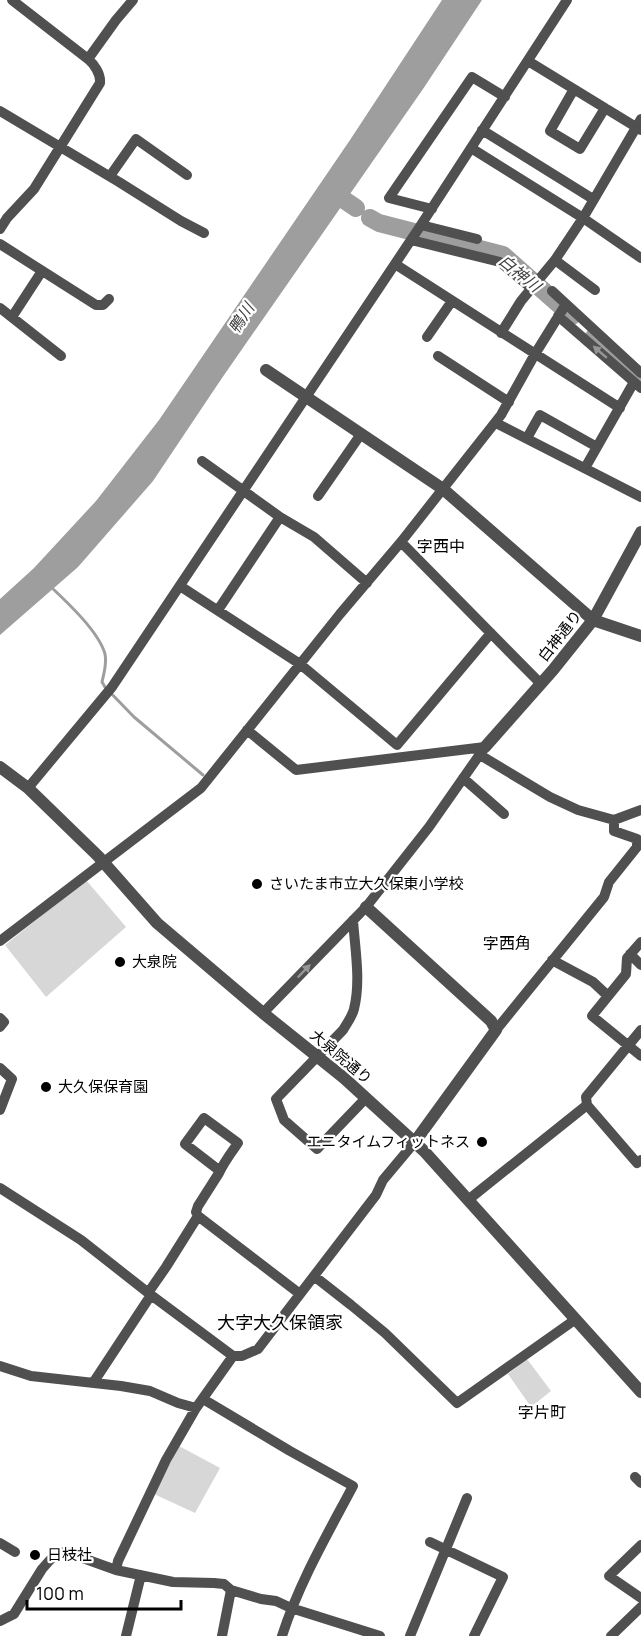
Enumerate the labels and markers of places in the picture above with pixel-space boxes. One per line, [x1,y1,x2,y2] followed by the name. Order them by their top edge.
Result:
[269,873,464,894] place label: さいたま市立大久保東小学校
[250,877,264,891] marker: さいたま市立大久保東小学校
[132,951,177,972] place label: 大泉院
[113,955,127,969] marker: 大泉院
[58,1076,148,1097] place label: 大久保保育園
[39,1080,53,1094] marker: 大久保保育園
[306,1131,470,1152] place label: エニタイムフィットネス
[475,1135,489,1149] marker: エニタイムフィットネス
[47,1544,92,1565] place label: 日枝社
[28,1548,42,1562] marker: 日枝社

